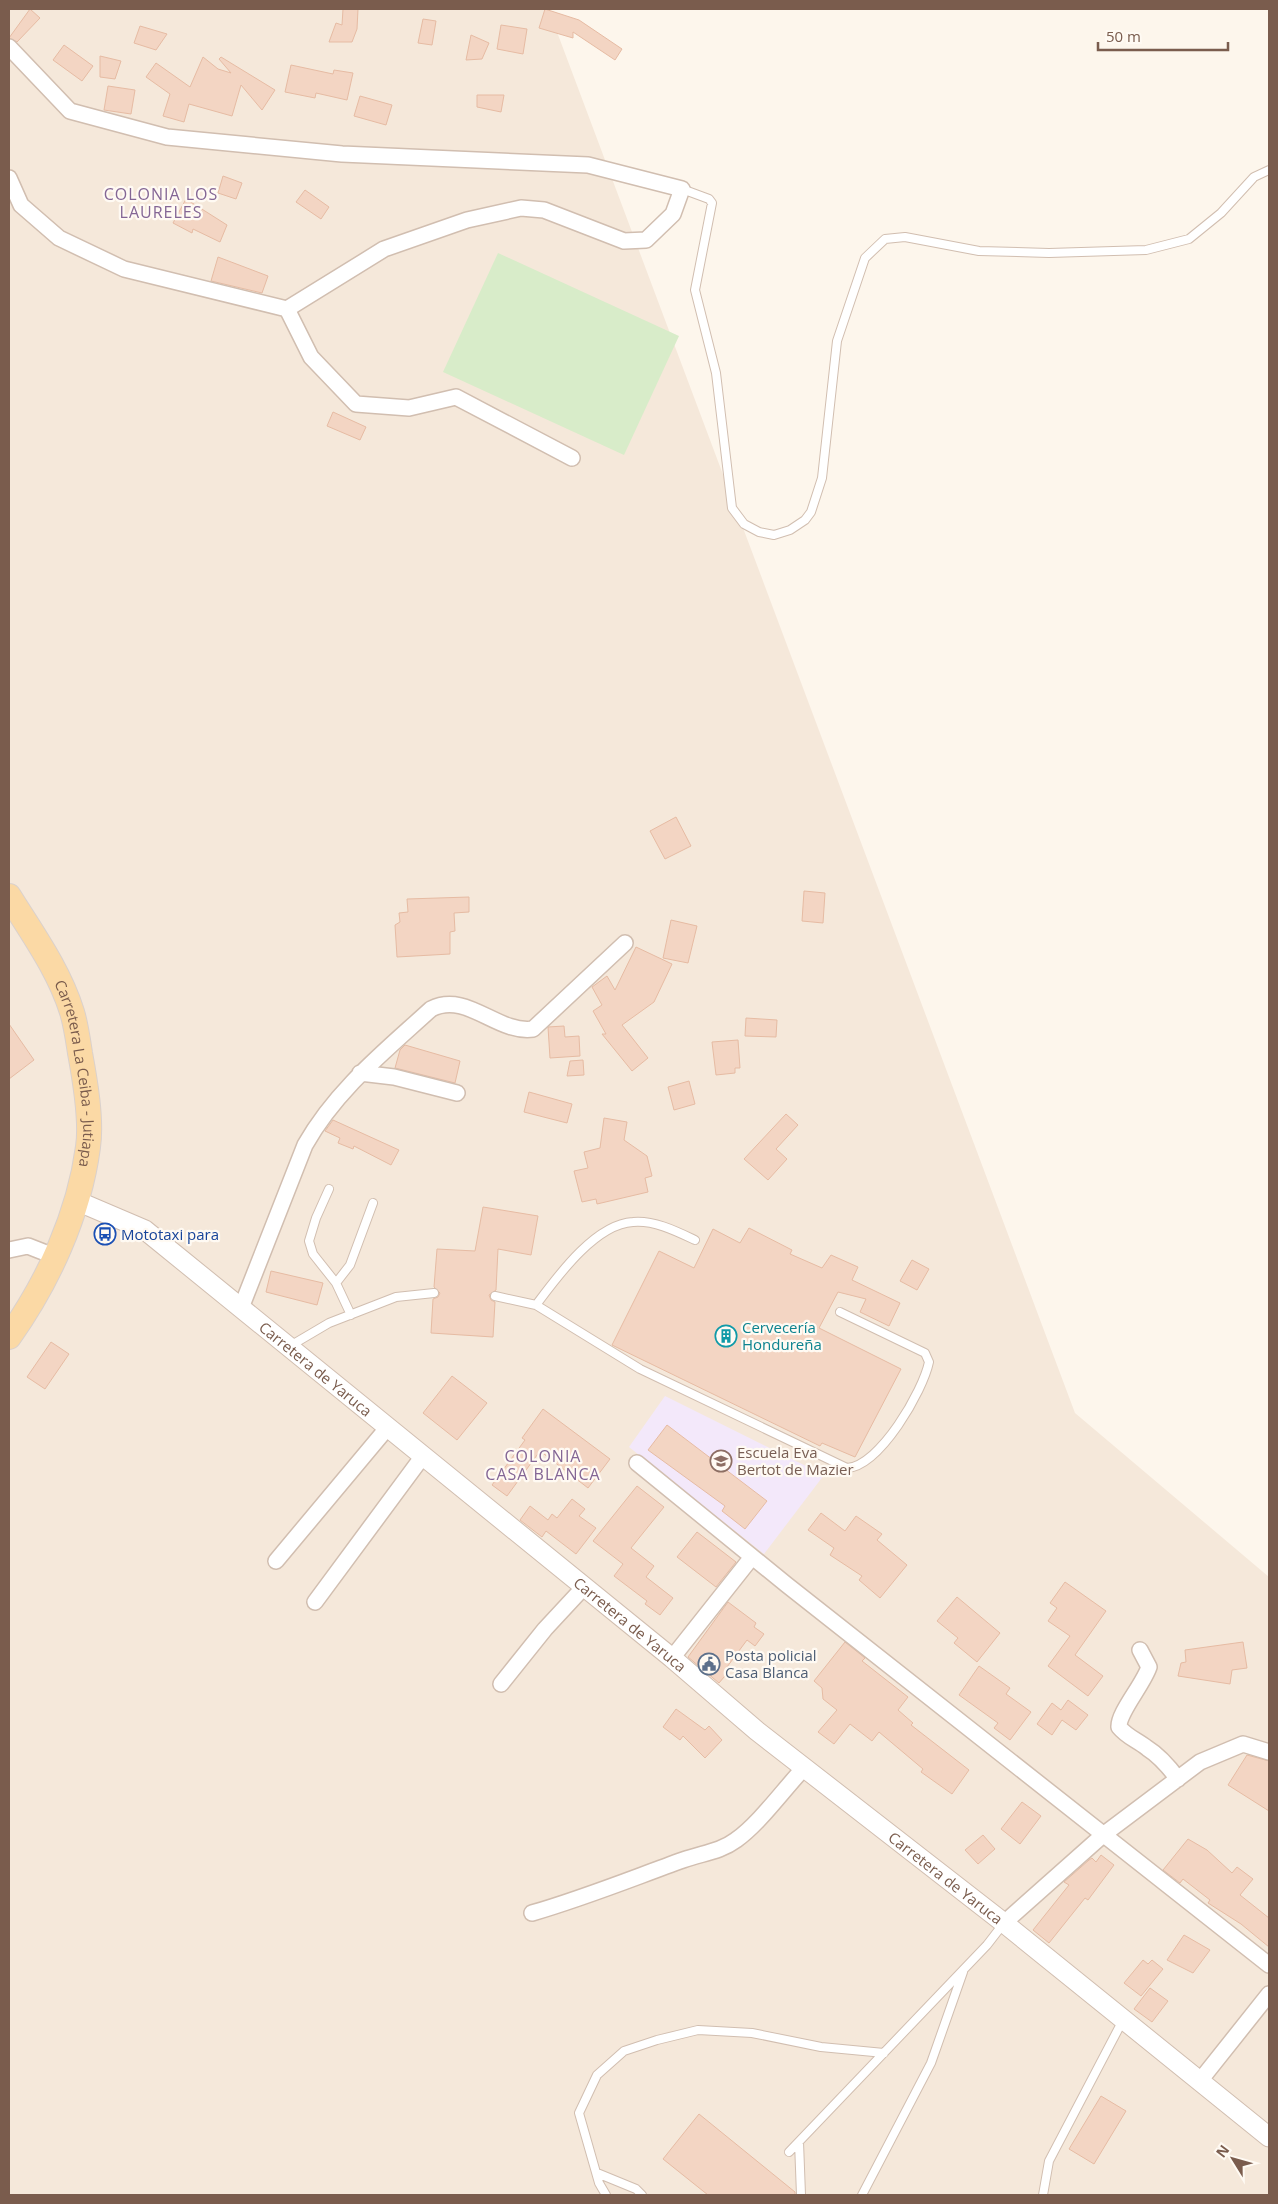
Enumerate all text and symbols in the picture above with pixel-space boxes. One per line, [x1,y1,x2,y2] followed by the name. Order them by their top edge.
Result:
[1098,20,1228,52] scale bar
[1106,26,1141,46] text: 50 m
[104,183,218,223] district label: COLONIA LOS LAURELES
[50,976,99,1169] street label: Carretera La Ceiba - Jutiapa
[93,1222,117,1246] bus stop icon: Mototaxi para
[121,1224,219,1244] place label: Mototaxi para
[255,1317,376,1421] street label: Carretera de Yaruca
[742,1317,822,1354] place label: Cervecería Hondureña
[714,1324,738,1348] building icon: Cervecería Hondureña
[737,1442,854,1479] place label: Escuela Eva Bertot de Mazier
[485,1445,601,1485] district label: COLONIA CASA BLANCA
[709,1449,733,1473] school or university icon: Escuela Eva Bertot de Mazier
[570,1572,691,1676] street label: Carretera de Yaruca
[725,1645,817,1682] place label: Posta policial Casa Blanca
[697,1652,721,1676] public building icon: Posta policial Casa Blanca
[884,1827,1007,1929] street label: Carretera de Yaruca
[1208,2134,1258,2184] north arrow
[1211,2141,1233,2161] text: N

